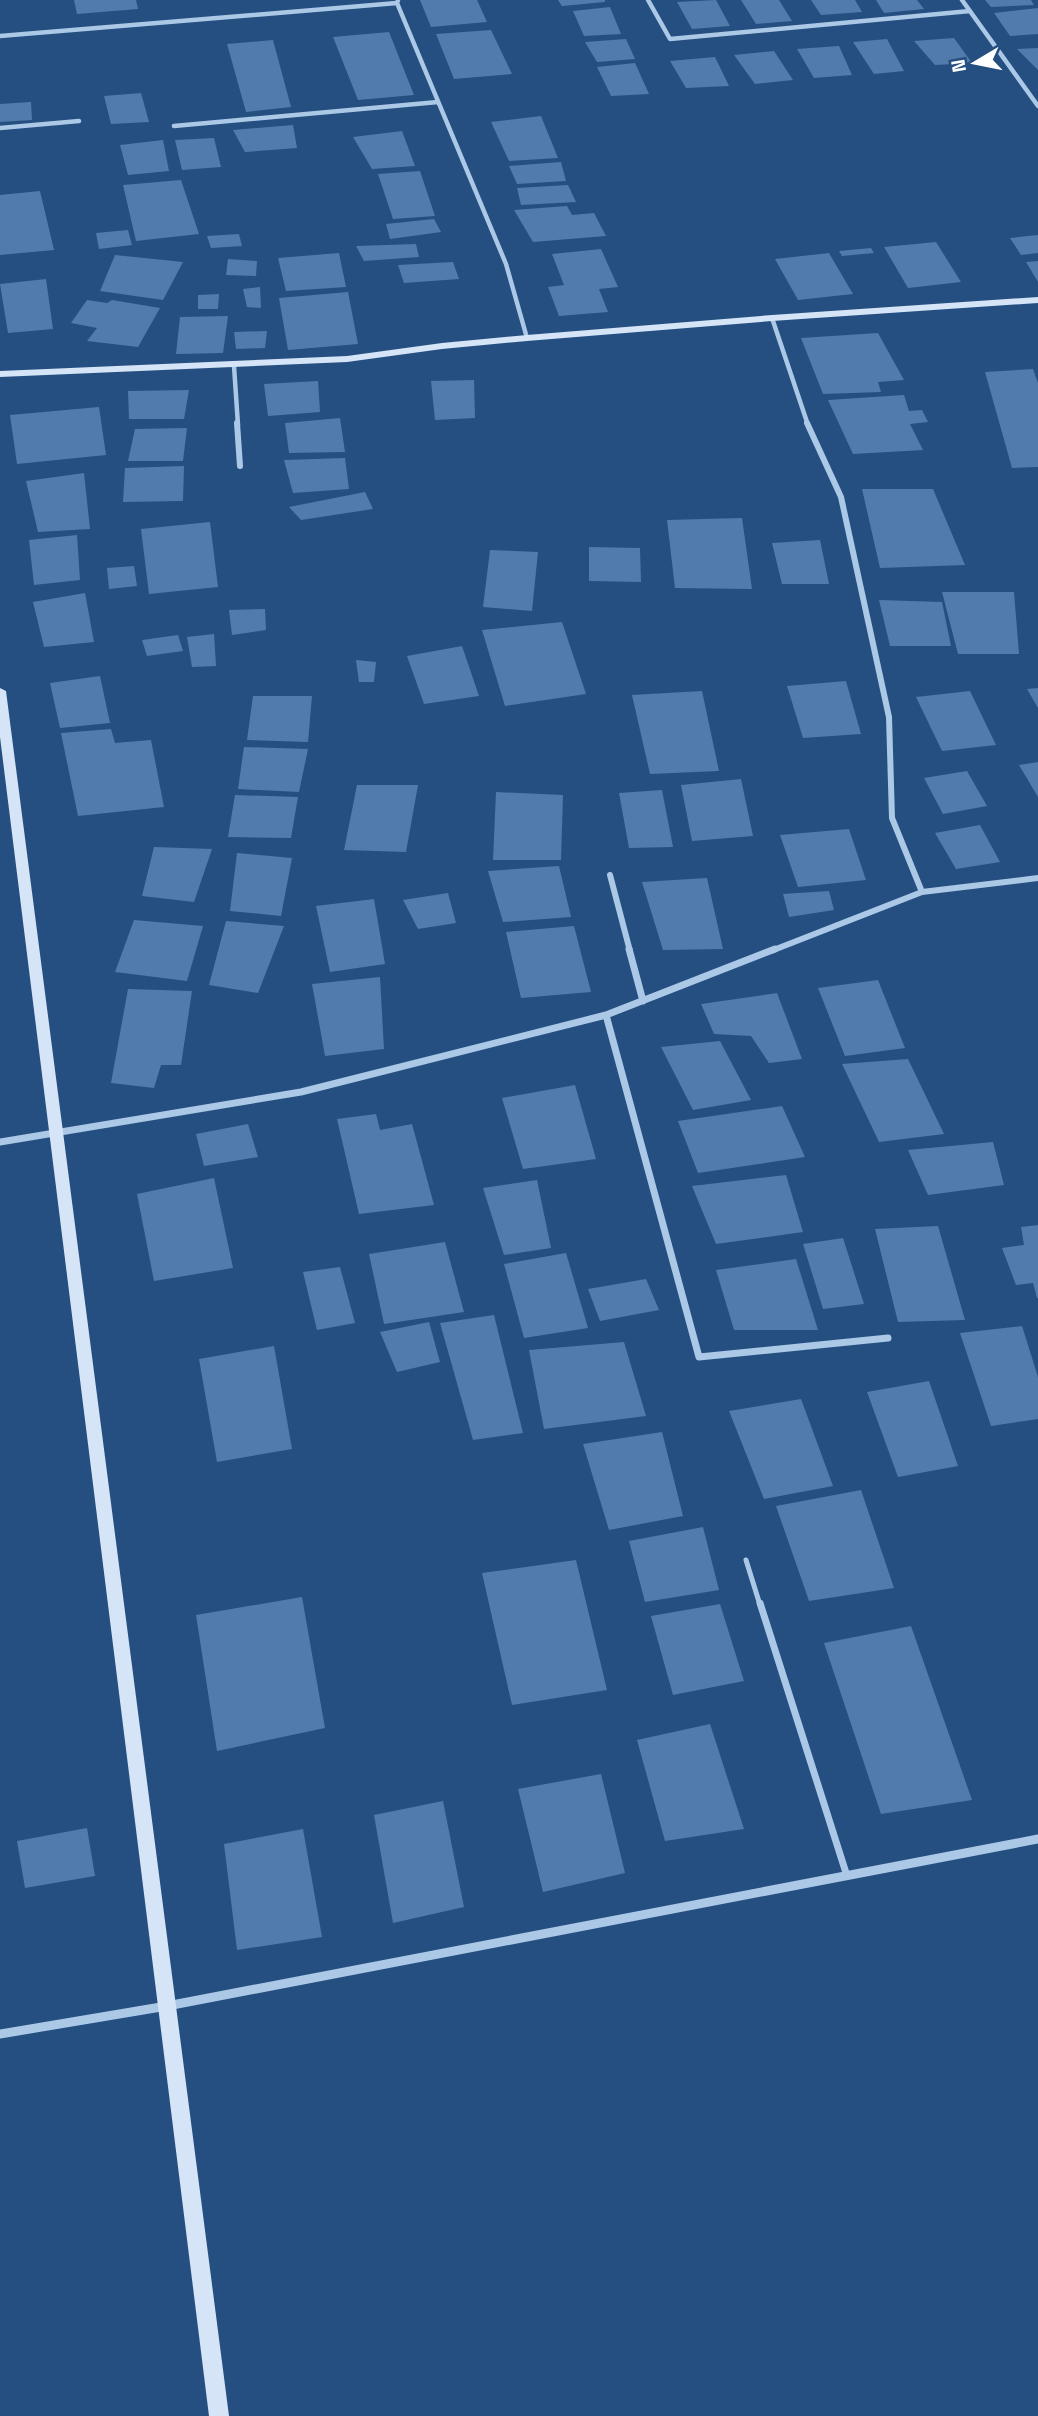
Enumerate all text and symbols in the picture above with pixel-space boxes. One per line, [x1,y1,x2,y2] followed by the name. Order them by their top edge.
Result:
[940,28,1010,98] north arrow
[945,57,972,74] text: N

